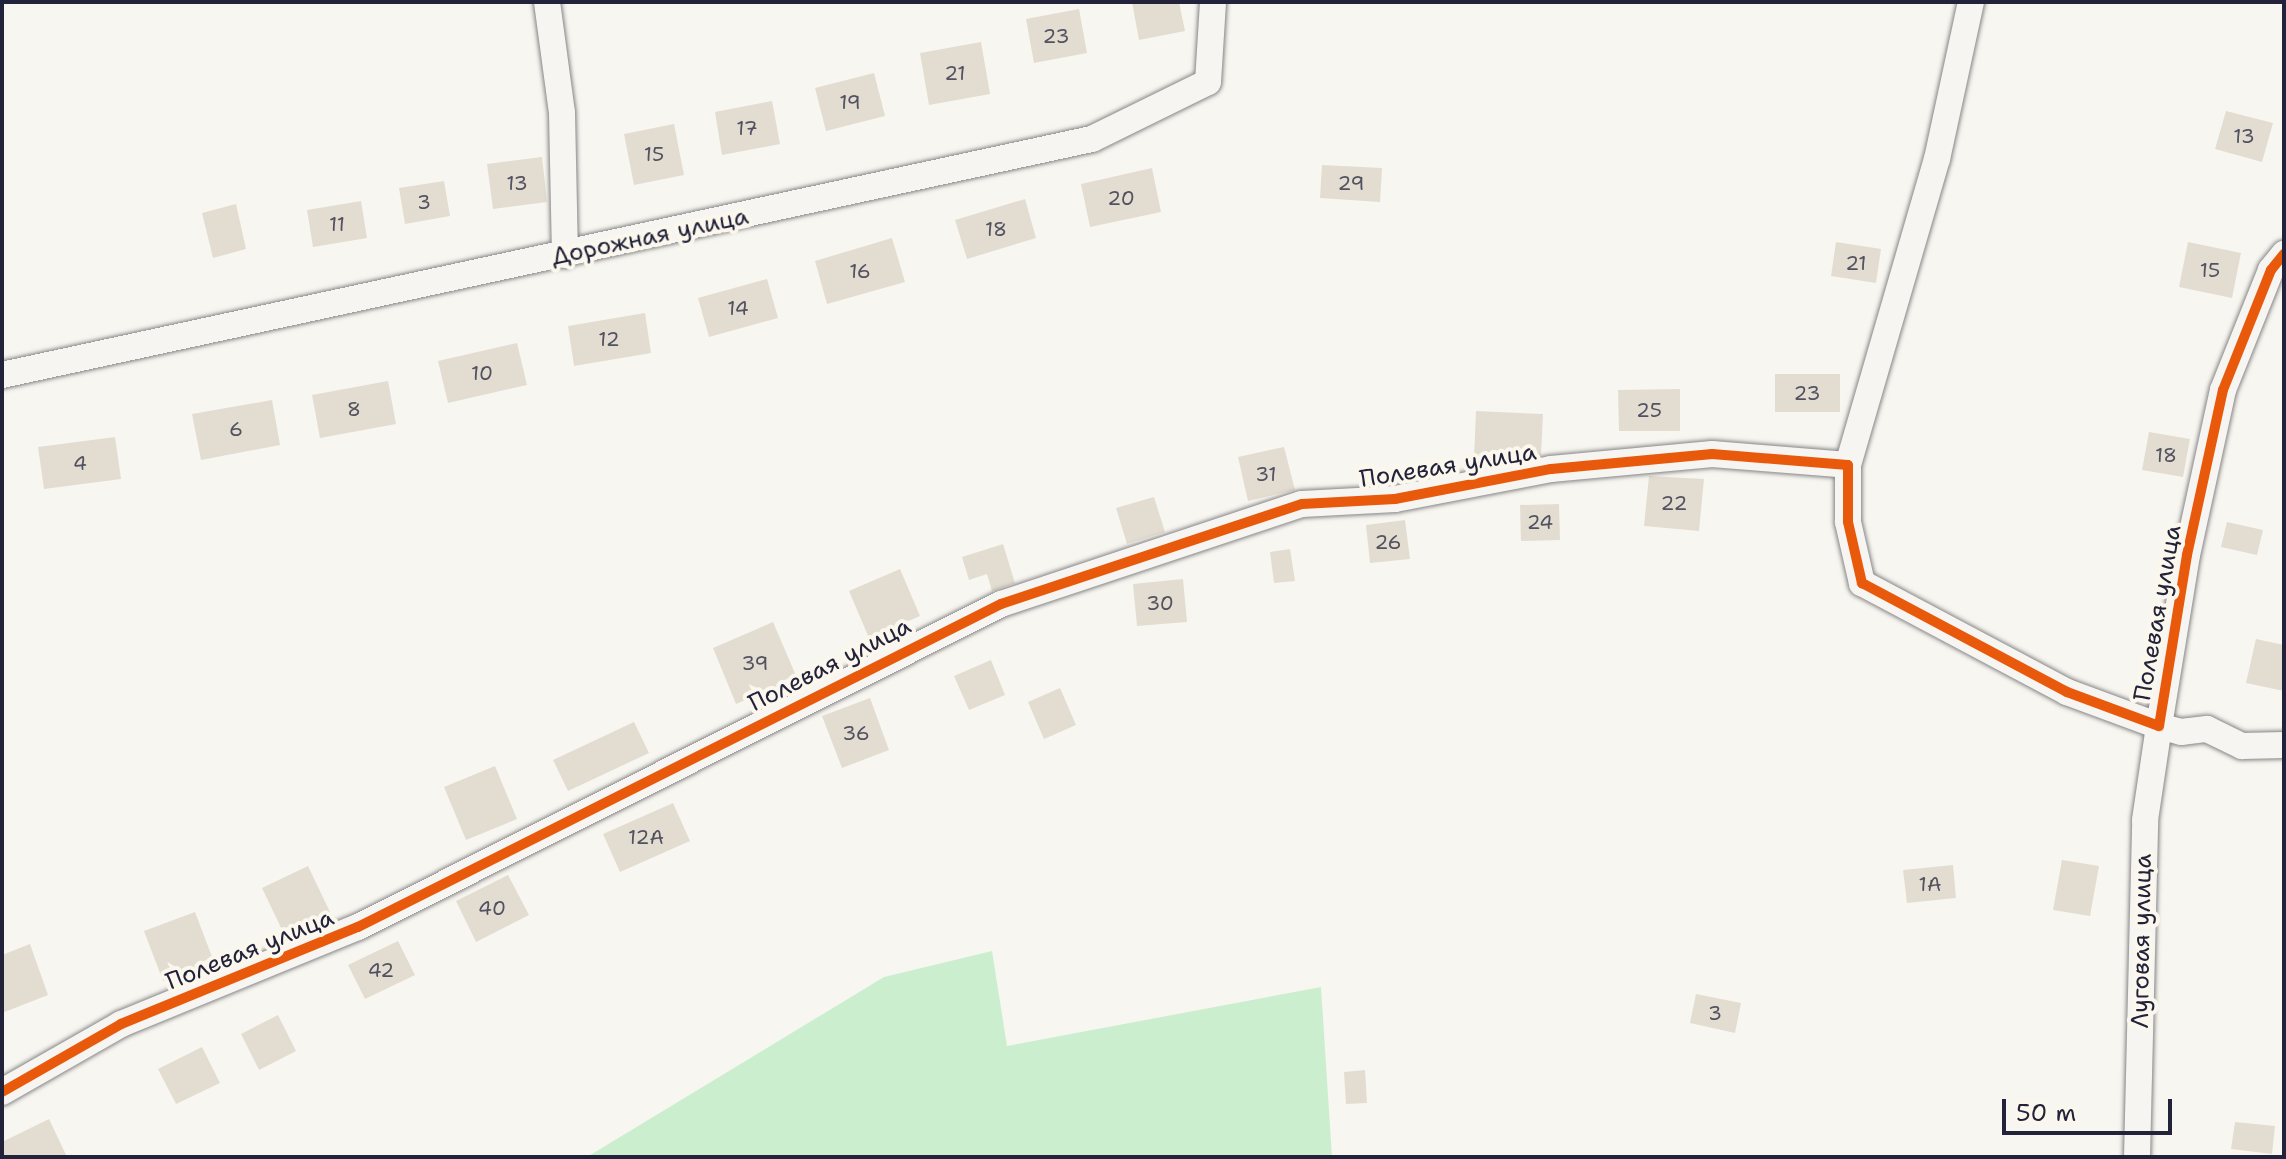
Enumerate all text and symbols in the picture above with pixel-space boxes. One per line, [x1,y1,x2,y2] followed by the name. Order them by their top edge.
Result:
[1043,24,1069,48] house number: 23
[944,61,966,85] house number: 21
[839,90,861,114] house number: 19
[736,116,758,140] house number: 17
[2233,124,2255,148] house number: 13
[644,142,664,166] house number: 15
[506,171,528,195] house number: 13
[1338,171,1364,195] house number: 29
[1107,186,1135,210] house number: 20
[417,190,431,214] house number: 3
[549,202,751,272] street label: Дорожная улица
[329,212,345,236] house number: 11
[985,217,1007,241] house number: 18
[1845,251,1867,275] house number: 21
[2200,258,2220,282] house number: 15
[849,259,871,283] house number: 16
[727,296,749,320] house number: 14
[598,327,620,351] house number: 12
[471,361,493,385] house number: 10
[1794,381,1820,405] house number: 23
[347,397,361,421] house number: 8
[1636,398,1662,422] house number: 25
[229,417,243,441] house number: 6
[1358,438,1538,494] street label: Полевая улица
[2155,443,2177,467] house number: 18
[73,451,87,475] house number: 4
[1255,462,1277,486] house number: 31
[1661,491,1687,515] house number: 22
[1527,510,1553,534] house number: 24
[2128,523,2188,703] street label: Полевая улица
[1374,530,1402,554] house number: 26
[1146,591,1174,615] house number: 30
[744,612,916,718] street label: Полевая улица
[742,651,768,675] house number: 39
[842,721,870,745] house number: 36
[628,825,664,849] house number: 12А
[2126,853,2158,1029] street label: Луговая улица
[1919,872,1941,896] house number: 1А
[478,896,506,920] house number: 40
[162,903,338,997] street label: Полевая улица
[368,958,394,982] house number: 42
[1708,1001,1722,1025] house number: 3
[2006,1083,2176,1133] scale bar
[2016,1097,2076,1129] text: 50 m

